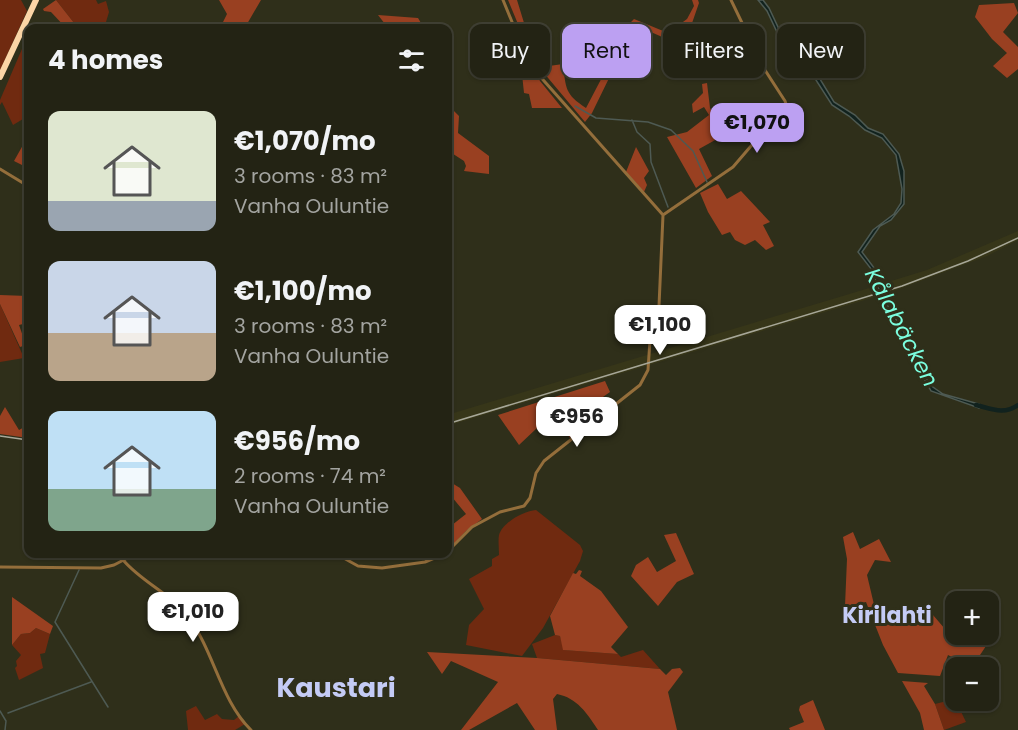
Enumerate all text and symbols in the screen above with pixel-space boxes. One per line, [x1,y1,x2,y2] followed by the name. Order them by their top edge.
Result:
[470,24,550,78] chip: Buy
[562,24,651,78] chip: Rent
[663,24,765,78] chip: Filters
[777,24,864,78] chip: New
[48,42,163,78] text: 4 homes
[395,44,428,77] icon: filters
[708,103,806,154] pin: €1,070
[724,108,790,136] text: €1,070
[234,123,376,159] text: €1,070/mo
[96,135,168,207] icon: home
[234,162,387,190] text: 3 rooms · 83 m²
[234,192,389,220] text: Vanha Ouluntie
[857,262,946,392] water label: Kålabäcken
[234,273,372,309] text: €1,100/mo
[96,285,168,357] icon: home
[611,305,709,356] pin: €1,100
[629,310,691,338] text: €1,100
[234,312,387,340] text: 3 rooms · 83 m²
[234,342,389,370] text: Vanha Ouluntie
[541,397,613,448] pin: €956
[550,402,604,430] text: €956
[234,423,360,459] text: €956/mo
[96,435,168,507] icon: home
[234,462,386,490] text: 2 rooms · 74 m²
[234,492,389,520] text: Vanha Ouluntie
[945,591,999,711] map controls
[945,591,999,645] button: +
[144,592,242,643] pin: €1,010
[162,597,224,625] text: €1,010
[842,600,932,631] district label: Kirilahti
[945,657,999,711] button: −
[276,669,396,706] district label: Kaustari

